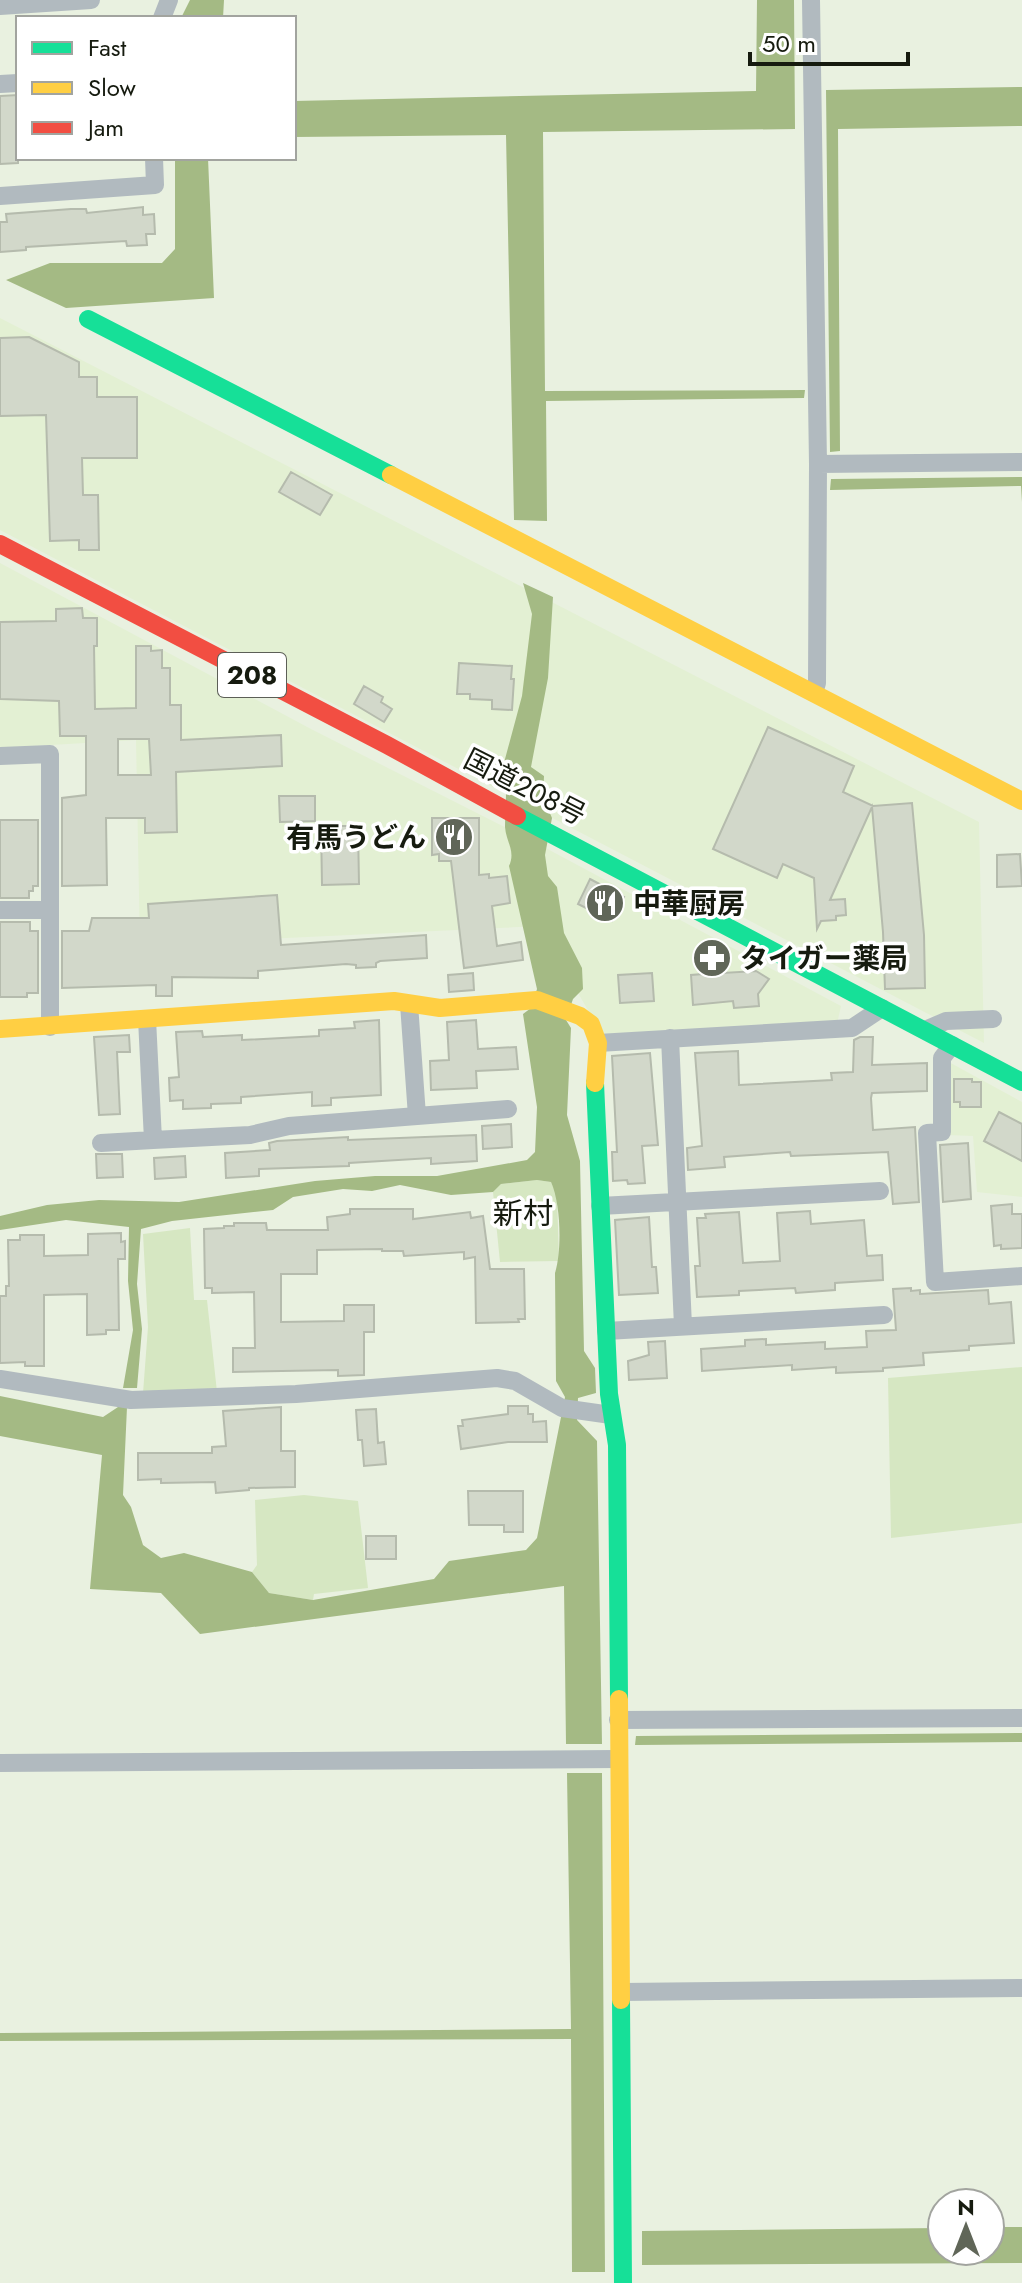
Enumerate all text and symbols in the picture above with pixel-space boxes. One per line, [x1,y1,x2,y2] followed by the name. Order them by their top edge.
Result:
[16,16,296,160] legend
[750,16,908,66] scale bar
[762,26,816,61] text: 50 m
[88,30,126,65] text: Fast
[88,70,136,105] text: Slow
[85,110,124,145] text: Jam
[218,653,286,697] road number: 208
[457,739,593,835] street label: 国道208号
[433,816,475,858] restaurant icon: 有馬うどん
[286,817,426,858] place label: 有馬うどん
[584,882,626,924] restaurant icon: 中華厨房
[633,883,745,924] place label: 中華厨房
[691,937,733,979] pharmacy icon: タイガー薬局
[740,938,908,979] place label: タイガー薬局
[493,1192,553,1235] district label: 新村
[926,2187,1006,2267] north arrow
[957,2191,975,2223] text: N

